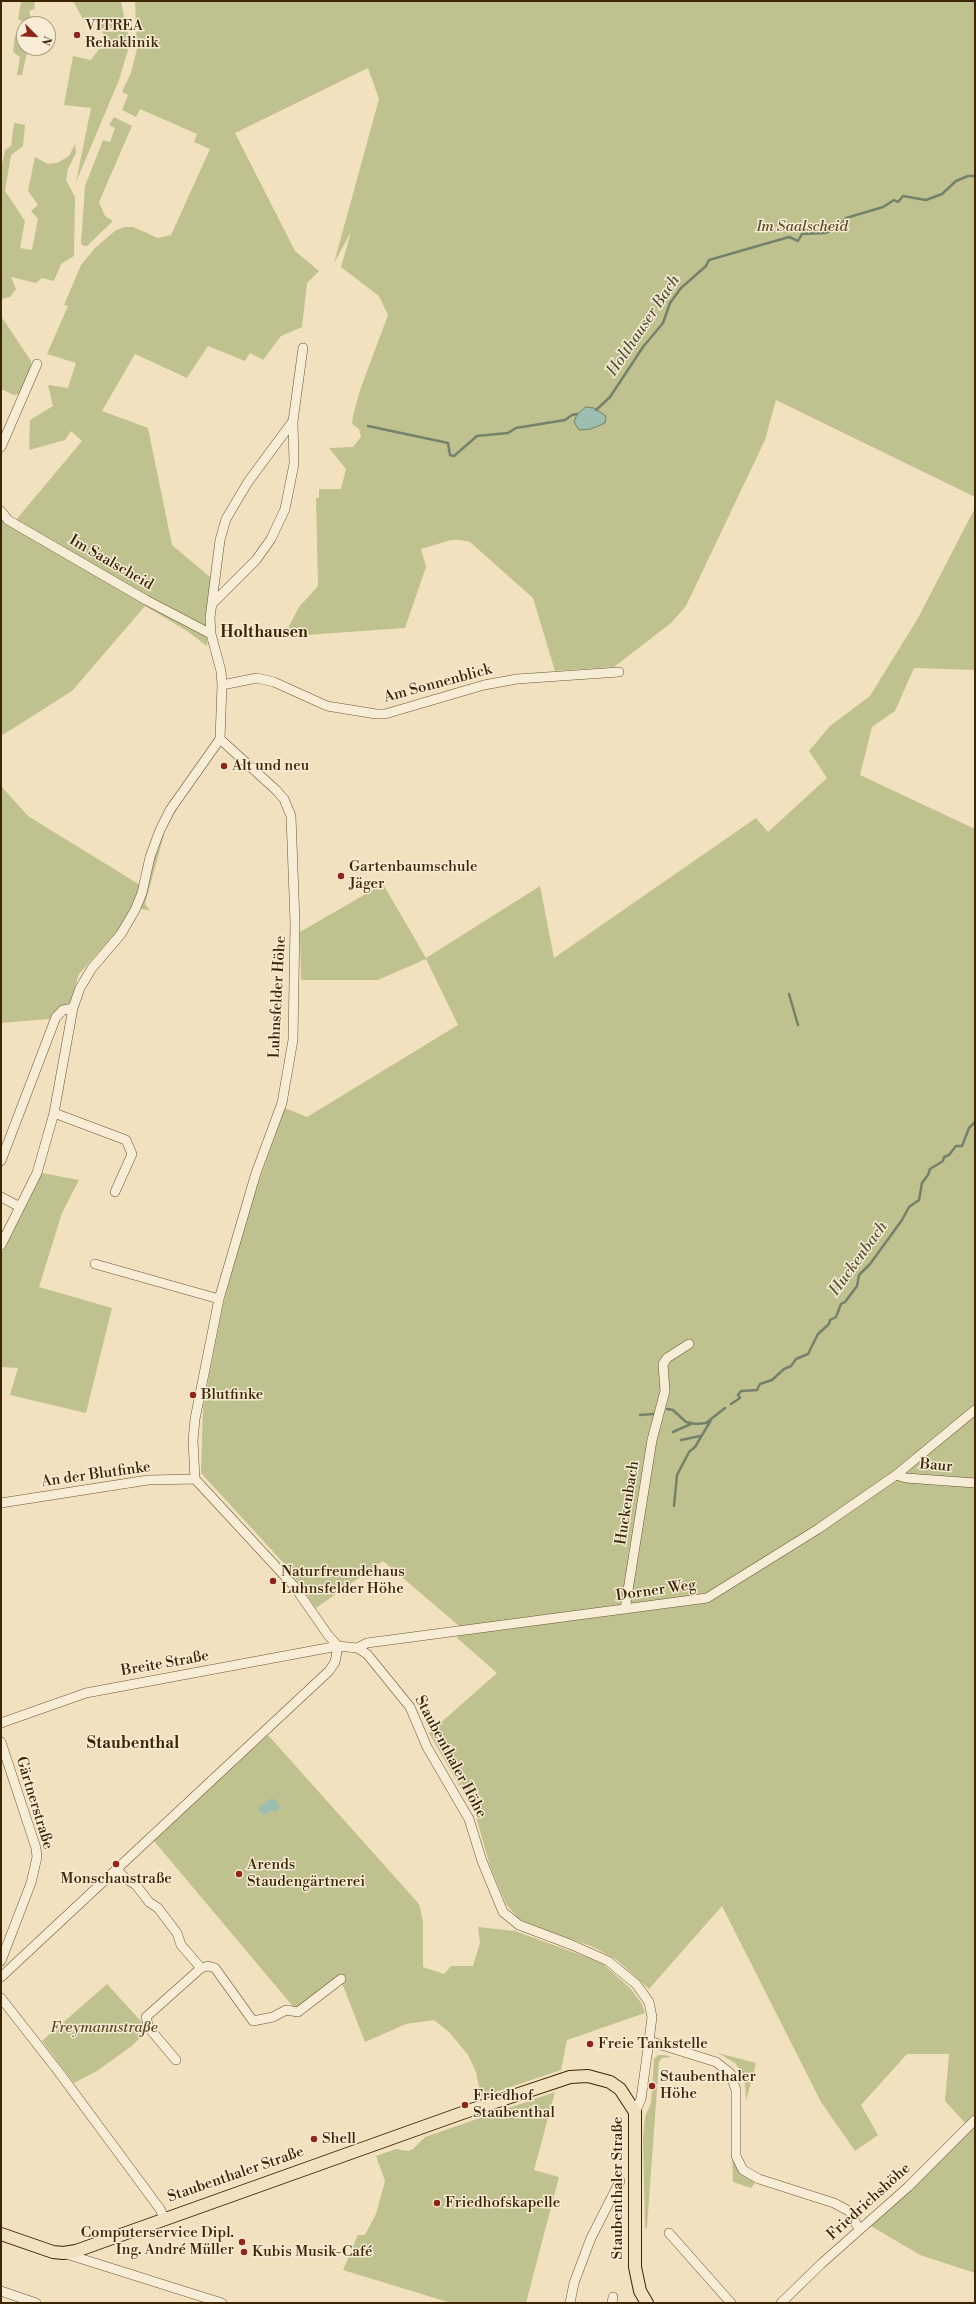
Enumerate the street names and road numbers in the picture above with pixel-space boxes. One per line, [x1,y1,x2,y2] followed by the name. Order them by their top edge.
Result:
[66,532,156,594] street label: Im Saalscheid
[382,661,494,707] street label: Am Sonnenblick
[266,935,290,1059] street label: Luhnsfelder Höhe
[919,1456,953,1476] street label: Baur
[40,1458,152,1492] street label: An der Blutfinke
[612,1460,644,1546] street label: Huckenbach
[615,1576,697,1606] street label: Dorner Weg
[120,1647,210,1681] street label: Breite Straße
[410,1693,490,1821] street label: Staubenthaler Höhe
[11,1755,57,1851] street label: Gärtnerstraße
[609,2117,627,2259] street label: Staubenthaler Straße
[166,2143,306,2207] street label: Staubenthaler Straße
[824,2160,914,2244] street label: Friedrichshöhe

